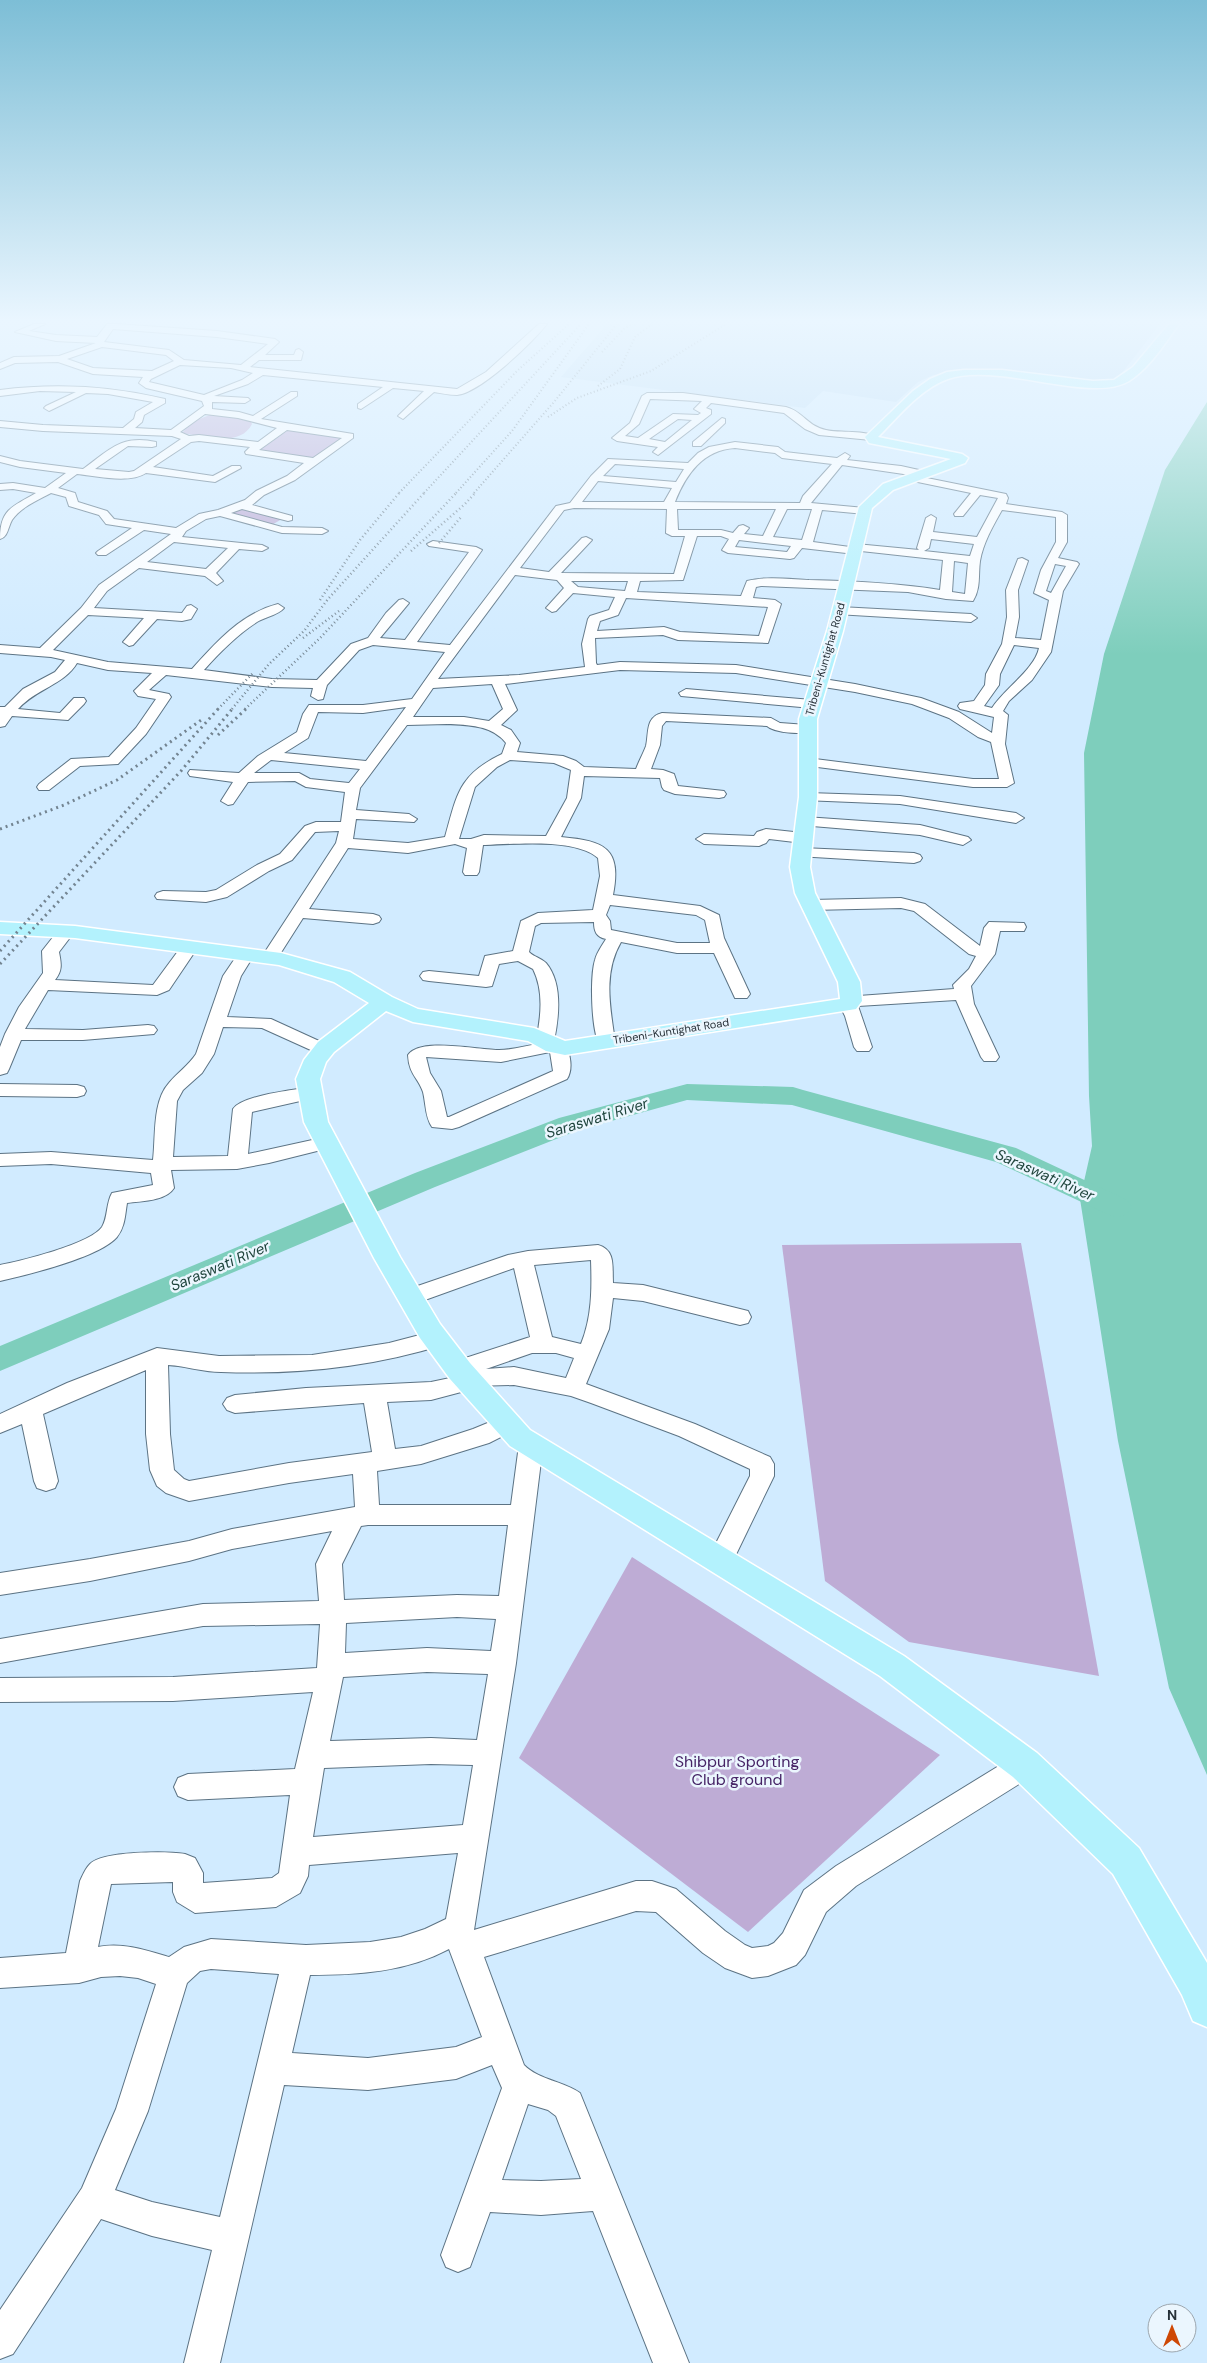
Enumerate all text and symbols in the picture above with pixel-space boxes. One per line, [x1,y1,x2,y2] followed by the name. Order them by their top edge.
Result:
[802,601,848,717] street label: Tribeni-Kuntighat Road
[612,1015,730,1047] street label: Tribeni-Kuntighat Road
[543,1093,651,1143] water label: Saraswati River
[993,1144,1098,1206] water label: Saraswati River
[167,1236,273,1296] water label: Saraswati River
[675,1751,799,1790] park label: Shibpur Sporting Club ground
[1147,2303,1197,2353] north arrow
[1167,2306,1177,2324] text: N

